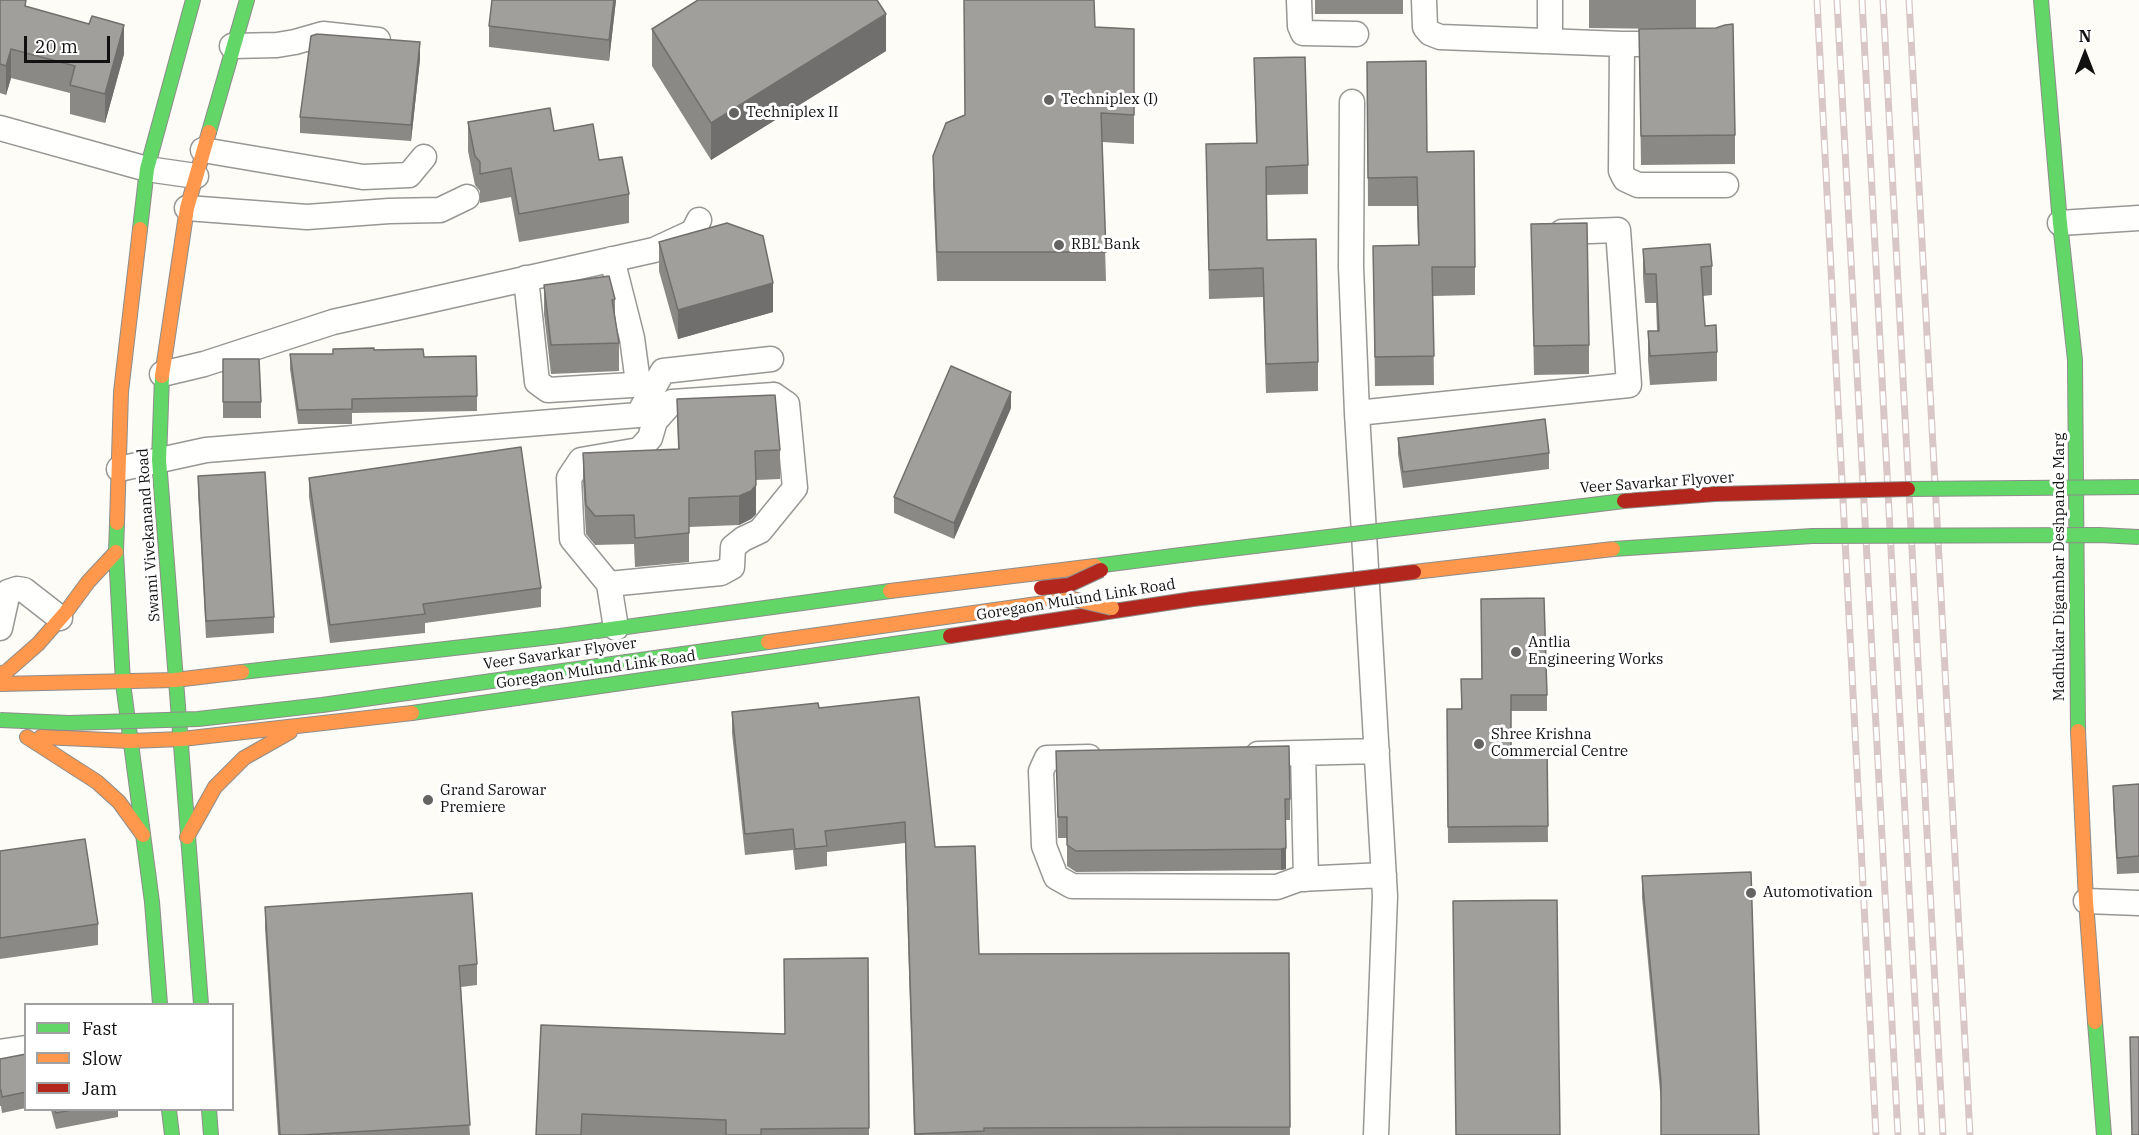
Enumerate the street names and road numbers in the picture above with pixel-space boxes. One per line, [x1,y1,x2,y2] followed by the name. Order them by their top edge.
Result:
[2051,433,2069,701] street label: Madhukar Digambar Deshpande Marg
[134,448,164,622] street label: Swami Vivekanand Road
[1579,469,1735,497] street label: Veer Savarkar Flyover
[975,575,1177,625] street label: Goregaon Mulund Link Road
[482,634,638,674] street label: Veer Savarkar Flyover
[495,647,697,693] street label: Goregaon Mulund Link Road

